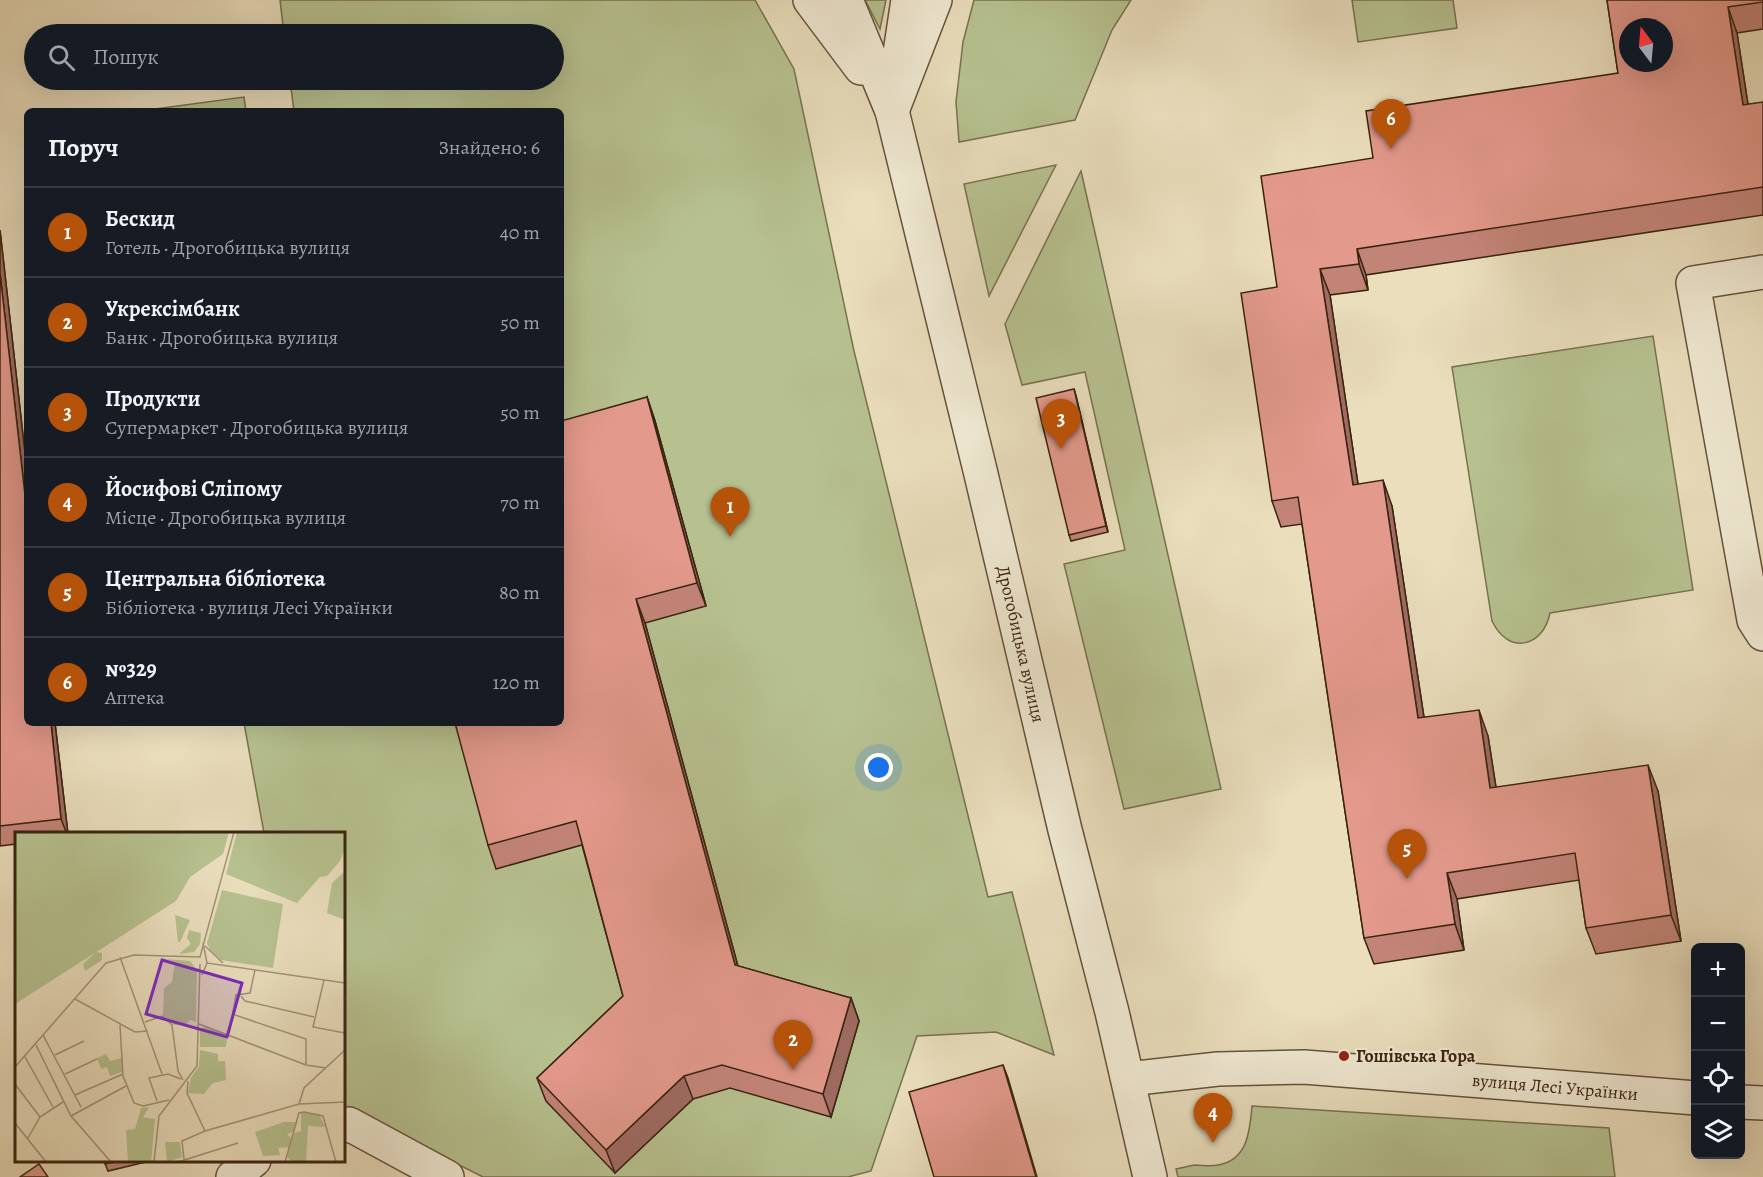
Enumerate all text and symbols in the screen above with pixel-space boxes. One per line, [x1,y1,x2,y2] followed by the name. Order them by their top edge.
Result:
[1619,18,1673,72] north arrow
[24,24,564,90] search box
[45,41,78,74] icon: search
[93,42,159,72] text: Пошук
[1372,100,1410,149] pin: 6
[48,130,119,165] text: Поруч
[438,134,540,161] text: Знайдено: 6
[105,204,175,234] text: Бескид
[64,219,71,246] text: 1
[500,219,540,246] text: 40 m
[105,234,350,261] text: Готель · Дрогобицька вулиця
[105,294,240,324] text: Укрексімбанк
[63,309,72,336] text: 2
[500,309,540,336] text: 50 m
[105,324,338,351] text: Банк · Дрогобицька вулиця
[105,384,200,414] text: Продукти
[63,399,72,426] text: 3
[500,399,540,426] text: 50 m
[1042,400,1080,449] pin: 3
[105,414,409,441] text: Супермаркет · Дрогобицька вулиця
[105,474,282,504] text: Йосифові Сліпому
[710,488,750,537] pin: 1
[63,489,72,516] text: 4
[500,489,540,516] text: 70 m
[105,504,346,531] text: Місце · Дрогобицька вулиця
[991,563,1051,725] street label: Дрогобицька вулиця
[105,564,326,594] text: Центральна бібліотека
[63,579,72,606] text: 5
[499,579,540,606] text: 80 m
[105,594,393,621] text: Бібліотека · вулиця Лесі Українки
[105,654,157,684] text: №329
[63,669,72,696] text: 6
[492,669,540,696] text: 120 m
[105,684,165,711] text: Аптека
[864,753,893,782] your location
[1388,830,1426,879] pin: 5
[15,832,345,1162] inset map
[1691,943,1745,1159] map controls
[1691,943,1745,997] button: +
[1691,997,1745,1051] button: −
[774,1020,812,1070] pin: 2
[1356,1044,1476,1068] place label: Гошівська Гора
[1337,1049,1351,1063] marker: Гошівська Гора
[1691,1051,1745,1105] button: locate
[1471,1068,1639,1106] street label: вулиця Лесі Українки
[1194,1094,1232,1143] pin: 4
[1691,1105,1745,1159] button: layers

